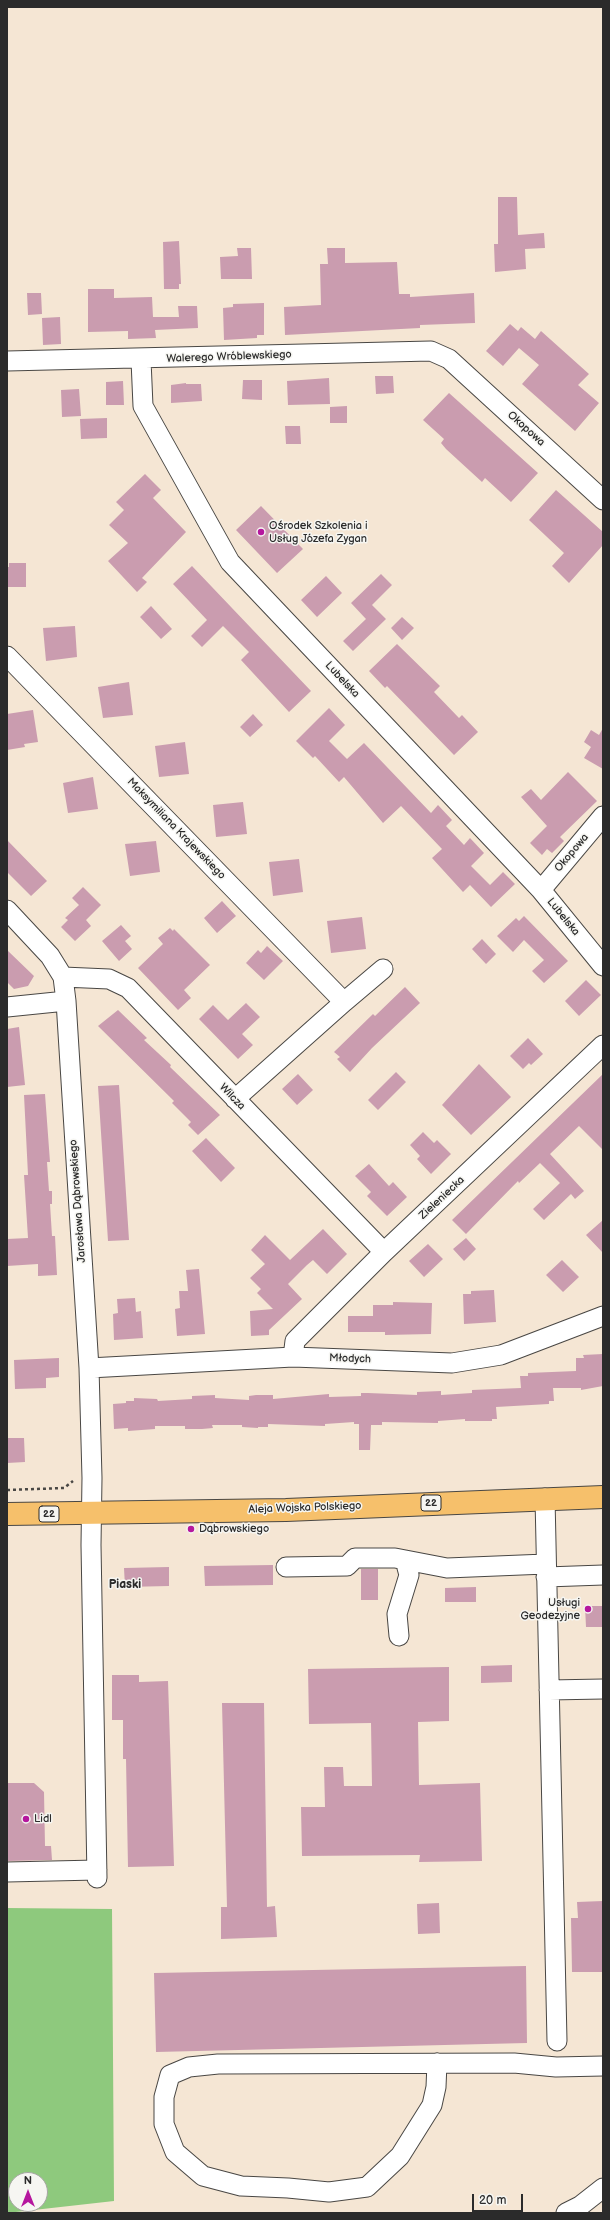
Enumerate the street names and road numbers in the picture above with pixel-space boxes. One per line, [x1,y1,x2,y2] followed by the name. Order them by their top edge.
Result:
[166,348,292,366] street label: Walerego Wróblewskiego
[505,409,547,449] street label: Okopowa
[322,659,362,701] street label: Lubelska
[124,775,228,883] street label: Maksymiliana Krajewskiego
[552,831,592,875] street label: Okopowa
[544,896,582,938] street label: Lubelska
[216,1081,248,1113] street label: Wilcza
[67,1139,89,1263] street label: Jarosława Dąbrowskiego
[417,1174,467,1222] street label: Zieleniecka
[329,1352,371,1366] street label: Młodych
[421,1495,441,1511] road number: 22
[248,1499,362,1517] street label: Aleja Wojska Polskiego
[39,1506,59,1522] road number: 22

